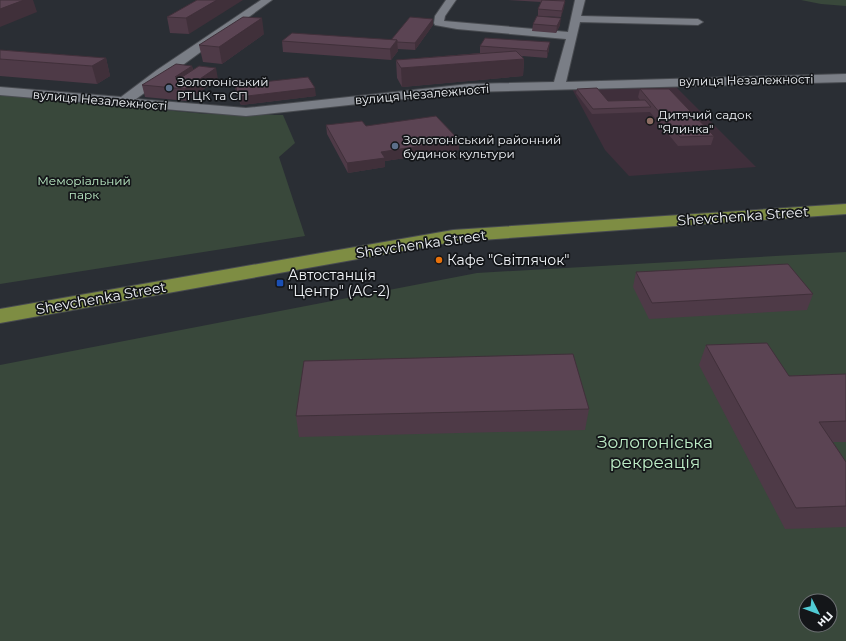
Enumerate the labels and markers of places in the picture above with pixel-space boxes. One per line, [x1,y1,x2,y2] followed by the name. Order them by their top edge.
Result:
[177,74,268,103] place label: Золотоніський РТЦК та СП
[164,83,174,93] marker: Золотоніський РТЦК та СП
[658,107,752,136] place label: Дитячий садок "Ялинка"
[645,116,655,126] marker: Дитячий садок "Ялинка"
[403,132,561,161] place label: Золотоніський районний будинок культури
[390,141,400,151] marker: Золотоніський районний будинок культури
[447,251,570,269] place label: Кафе "Світлячок"
[434,255,444,265] marker: Кафе "Світлячок"
[288,266,390,300] place label: Автостанція "Центр" (АС-2)
[275,278,285,288] marker: Автостанція "Центр" (АС-2)

